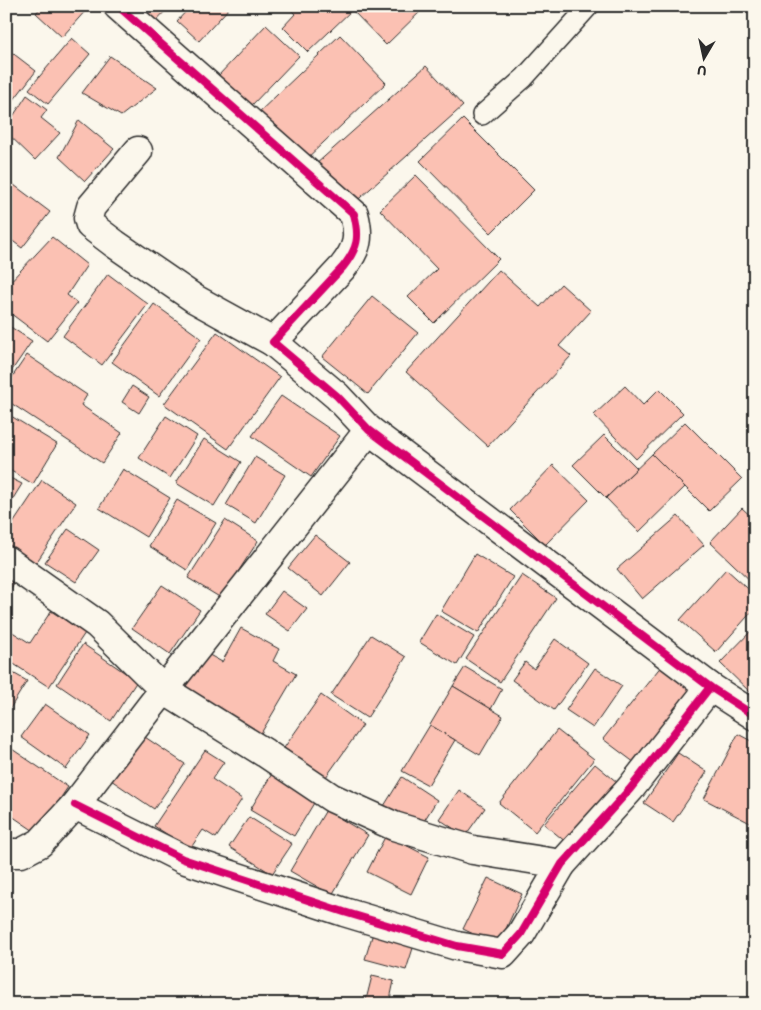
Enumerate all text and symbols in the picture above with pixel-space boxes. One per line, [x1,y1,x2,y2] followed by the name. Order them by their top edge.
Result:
[678,32,728,82] north arrow
[696,61,708,79] text: U

